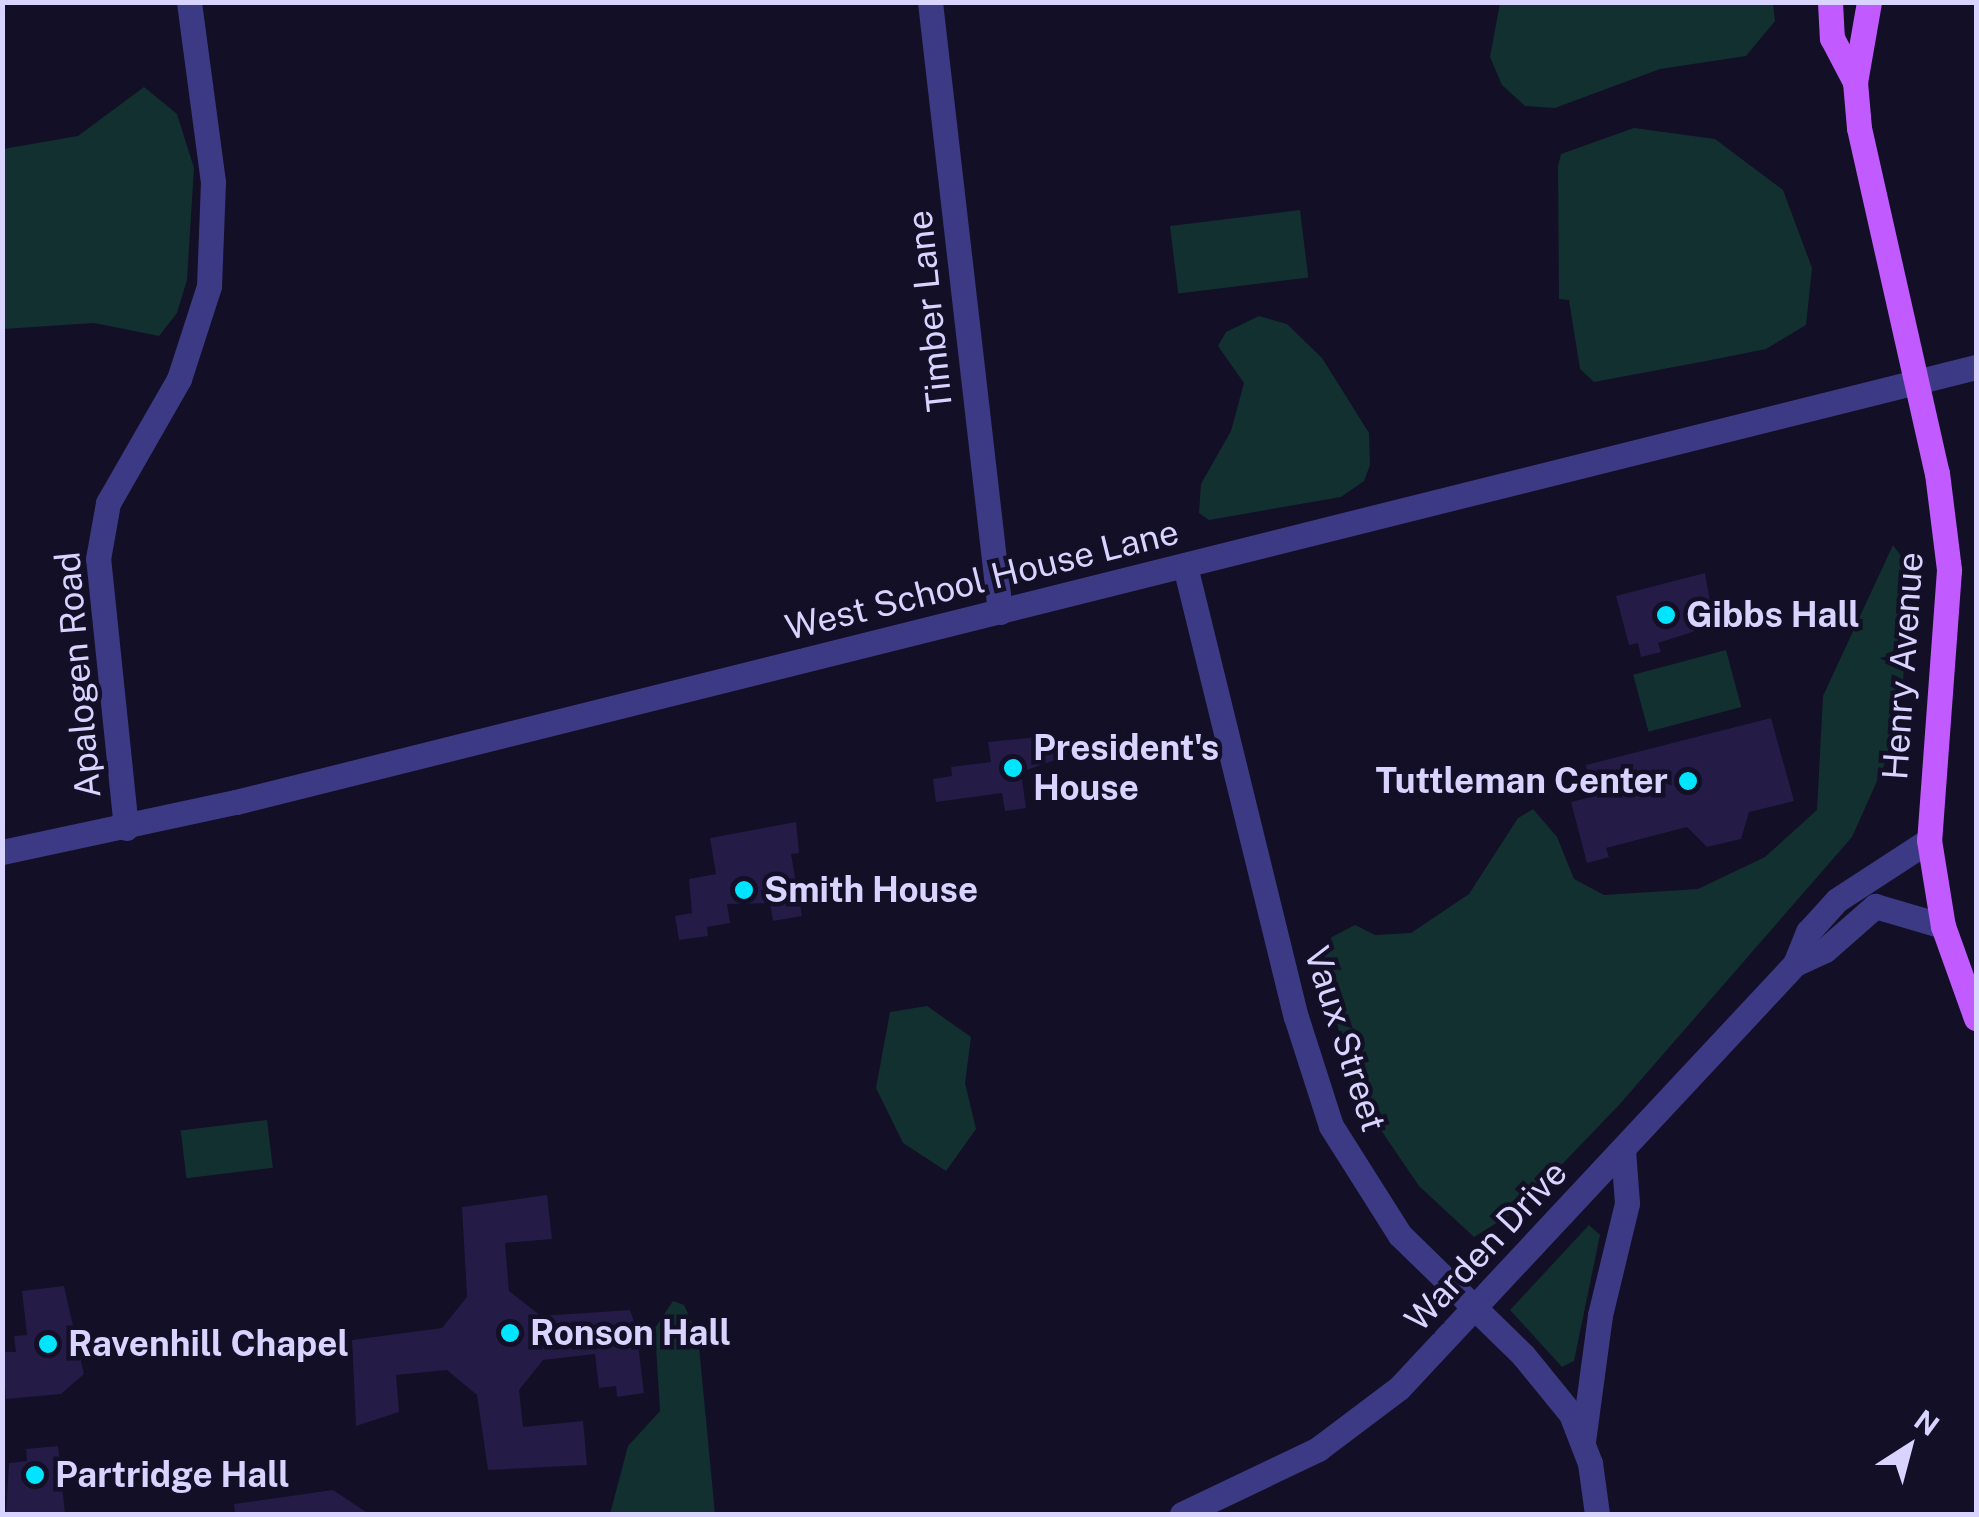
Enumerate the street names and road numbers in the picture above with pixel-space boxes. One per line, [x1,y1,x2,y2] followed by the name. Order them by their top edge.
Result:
[899,208,961,414] street label: Timber Lane
[781,511,1183,649] street label: West School House Lane
[46,550,110,800] street label: Apalogen Road
[1874,551,1932,781] street label: Henry Avenue
[1295,941,1395,1137] street label: Vaux Street
[1396,1152,1576,1340] street label: Warden Drive

